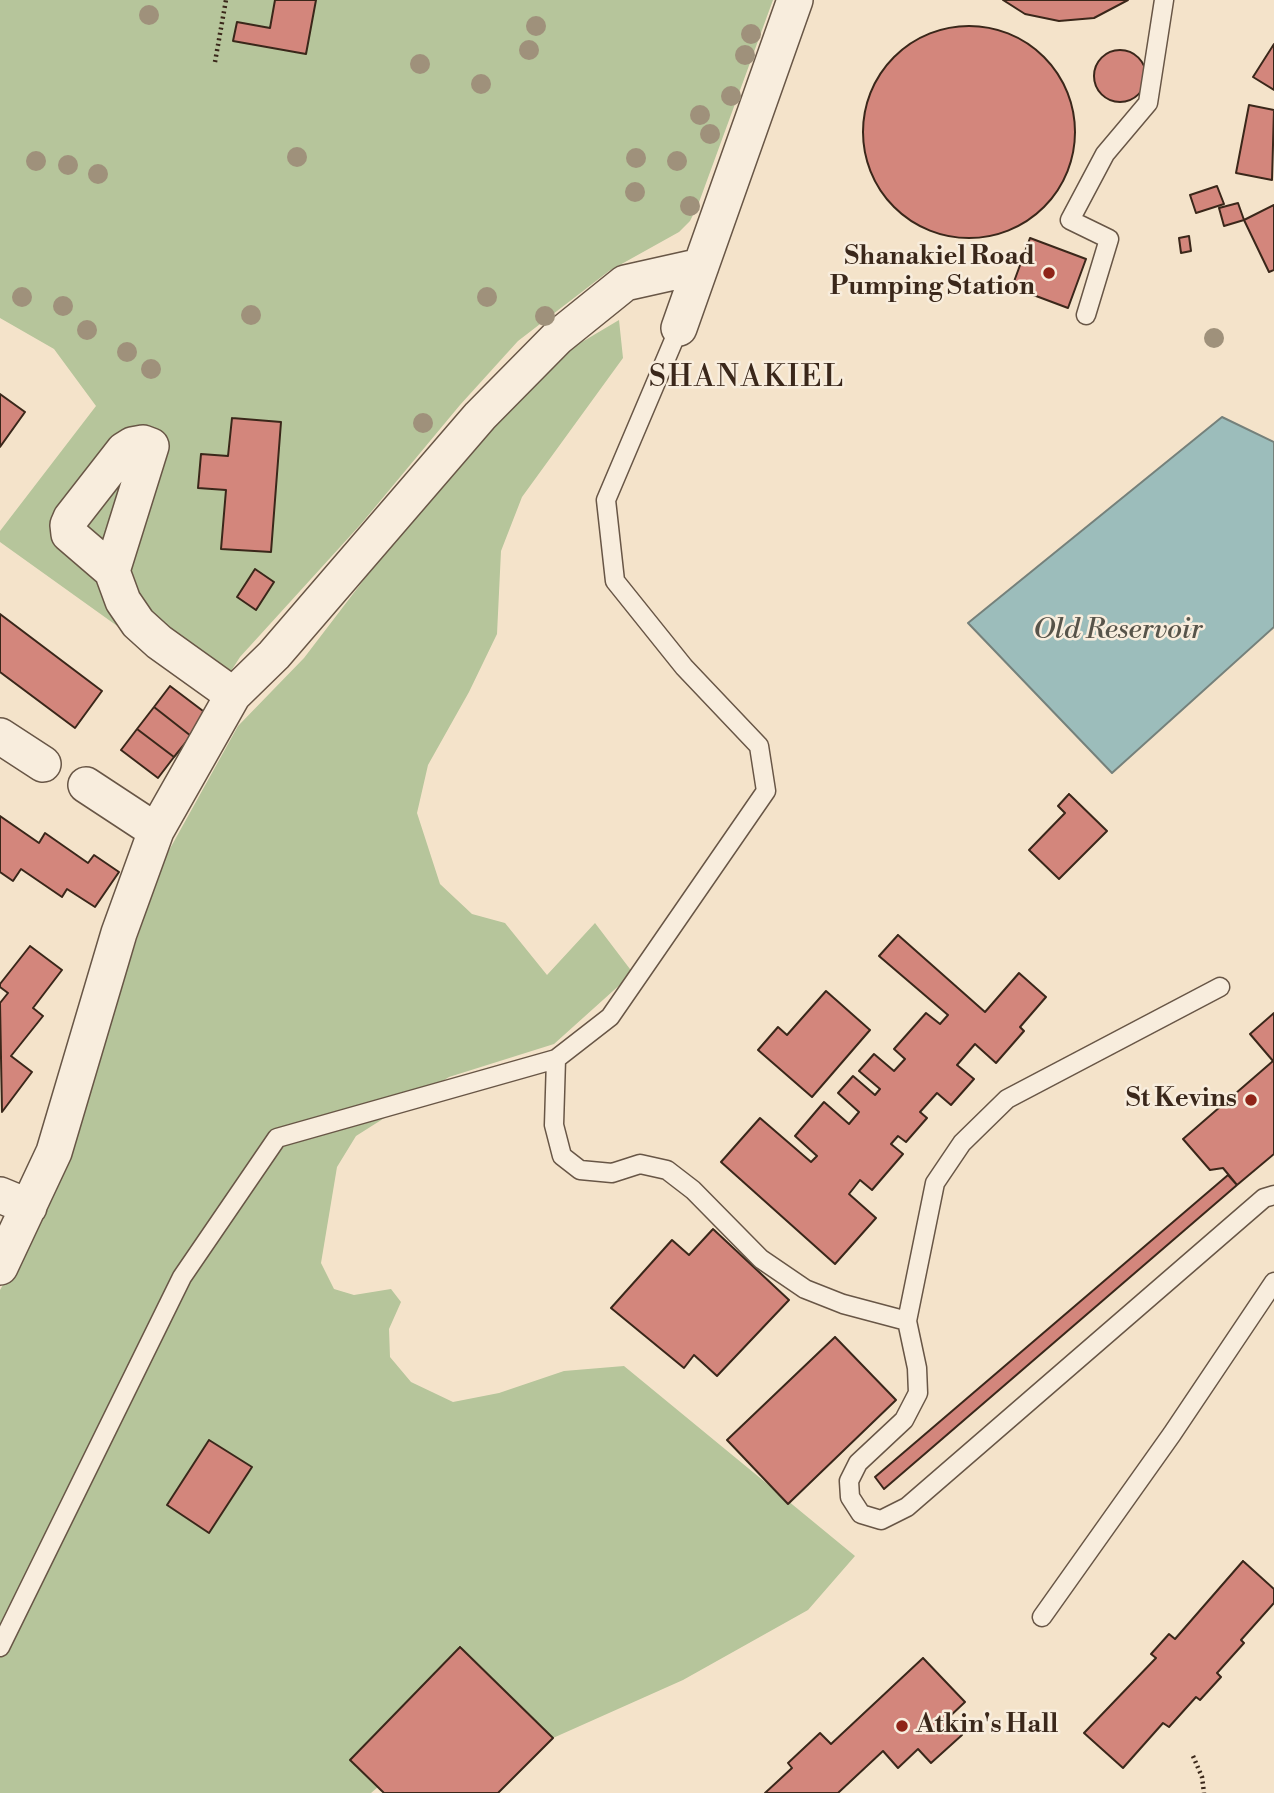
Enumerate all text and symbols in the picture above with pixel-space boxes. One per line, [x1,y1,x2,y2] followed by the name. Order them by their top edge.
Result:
[830,242,1035,304] place label: Shanakiel Road Pumping Station
[1041,265,1057,281] marker: Shanakiel Road Pumping Station
[650,361,844,397] district label: SHANAKIEL
[1033,614,1203,648] water label: Old Reservoir
[1126,1084,1237,1116] place label: St Kevins
[1243,1092,1259,1108] marker: St Kevins
[916,1710,1058,1742] place label: Atkin's Hall
[894,1718,910,1734] marker: Atkin's Hall

